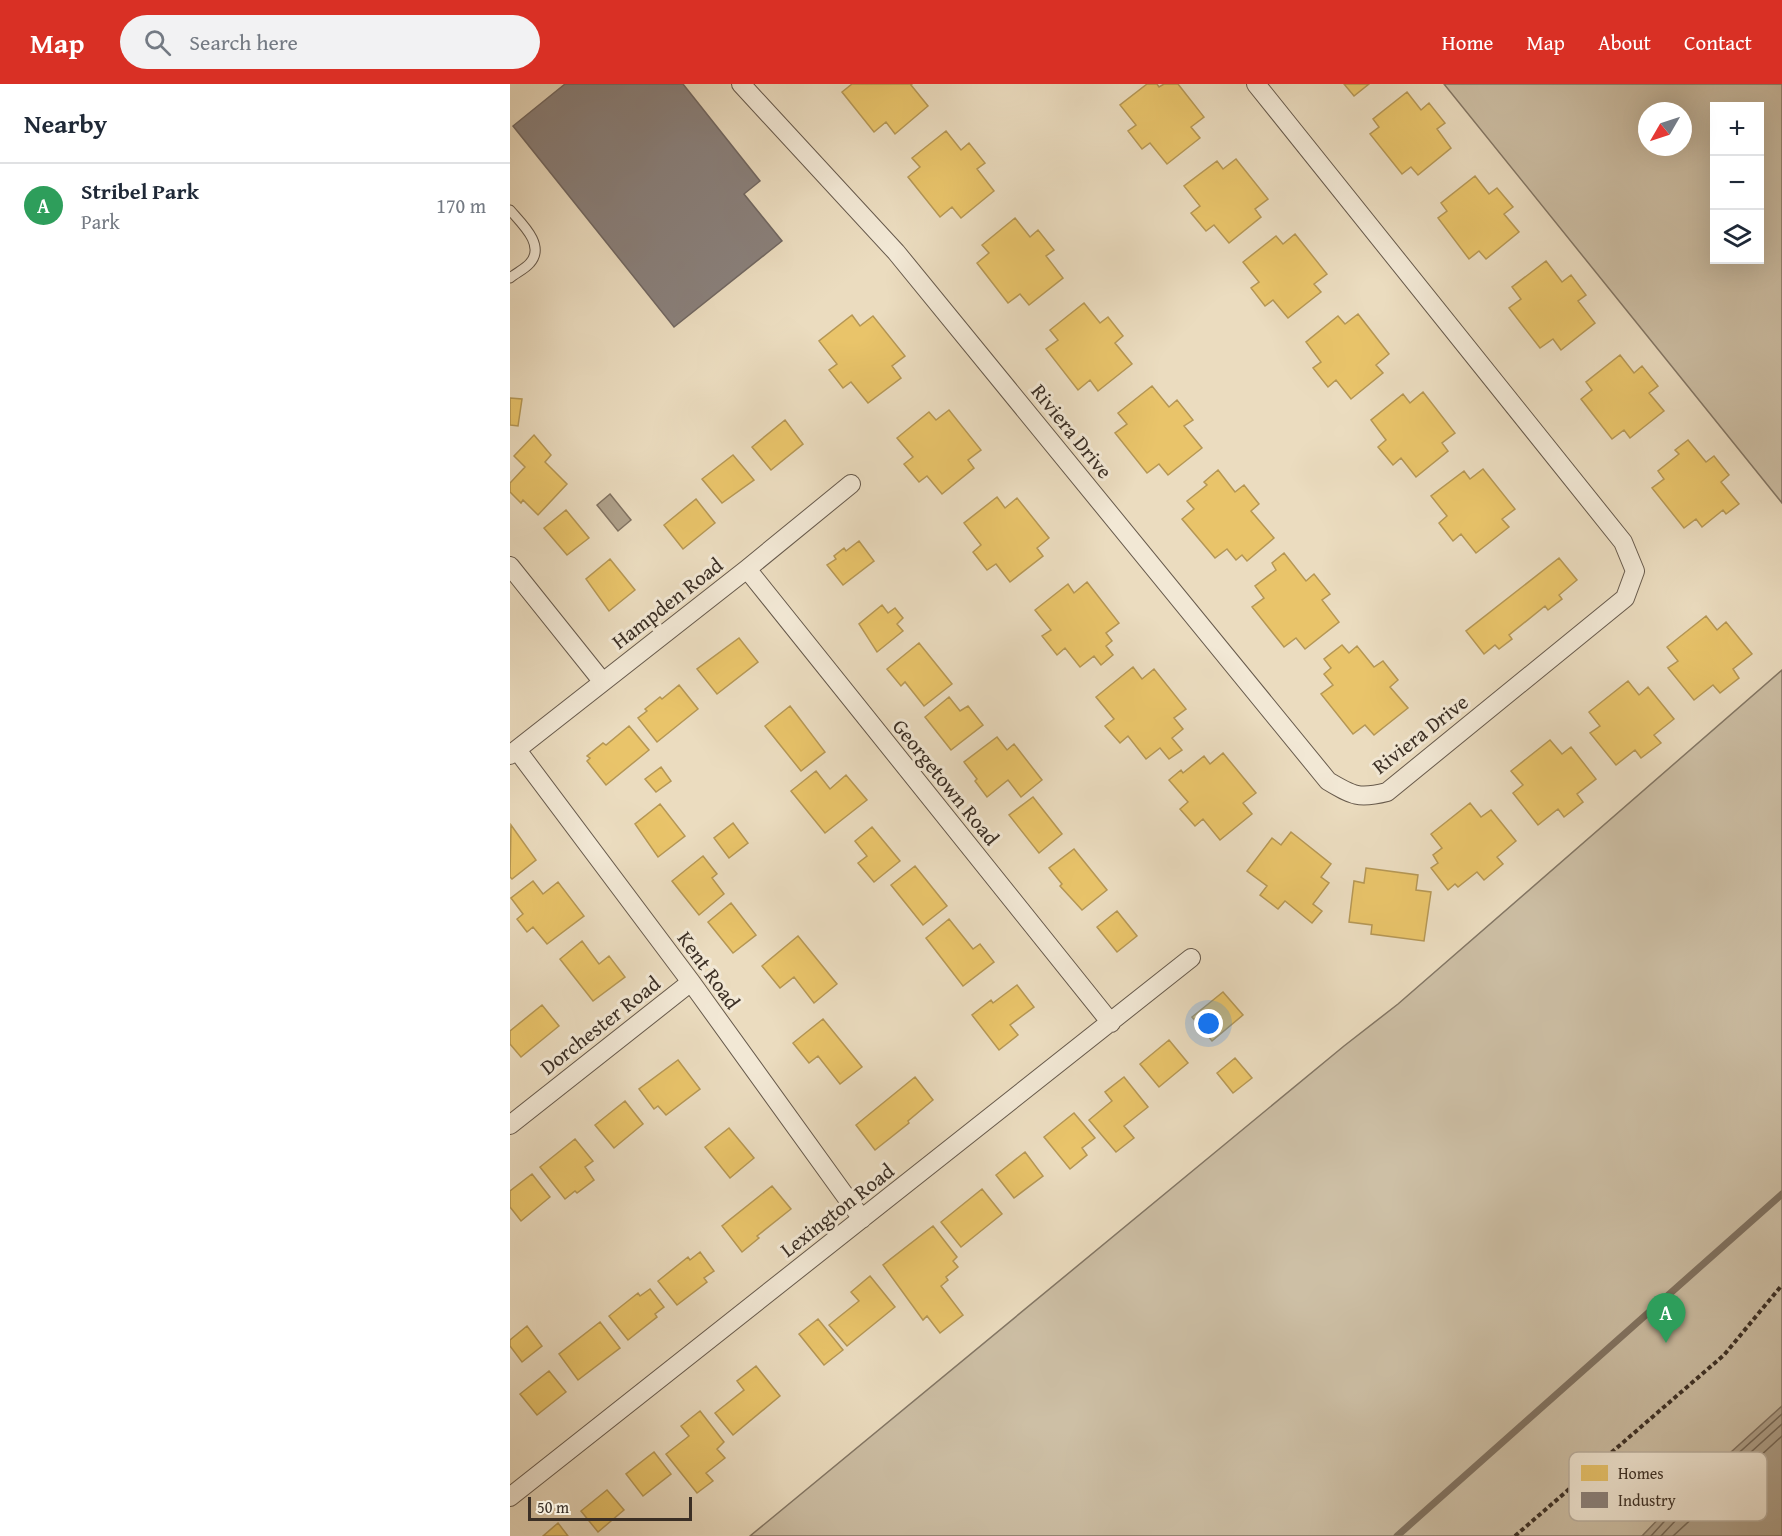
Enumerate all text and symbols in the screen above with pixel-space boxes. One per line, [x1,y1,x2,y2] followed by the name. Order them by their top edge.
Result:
[120,15,540,69] search box
[30,22,84,63] text: Map
[141,26,174,59] icon: search
[189,26,298,58] text: Search here
[1442,27,1493,58] text: Home
[1526,27,1565,58] text: Map
[1598,27,1651,58] text: About
[1684,27,1752,58] text: Contact
[1638,102,1692,156] north arrow
[1710,102,1764,264] map controls
[1710,102,1764,156] button: +
[24,104,107,143] text: Nearby
[1710,156,1764,210] button: −
[81,175,199,207] text: Stribel Park
[37,191,50,220] text: A
[436,191,486,220] text: 170 m
[81,207,120,236] text: Park
[1710,210,1764,264] button: layers
[1024,377,1120,485] street label: Riviera Drive
[605,549,730,656] street label: Hampden Road
[1365,687,1475,781] street label: Riviera Drive
[885,712,1007,853] street label: Georgetown Road
[670,924,748,1016] street label: Kent Road
[533,968,667,1082] street label: Dorchester Road
[1194,1009,1223,1038] your location
[773,1155,901,1264] street label: Lexington Road
[1646,1294,1686,1343] pin: A
[1569,1452,1767,1521] legend
[1618,1461,1664,1485] text: Homes
[1618,1488,1676,1512] text: Industry
[528,1494,692,1522] scale bar
[537,1495,569,1519] text: 50 m

